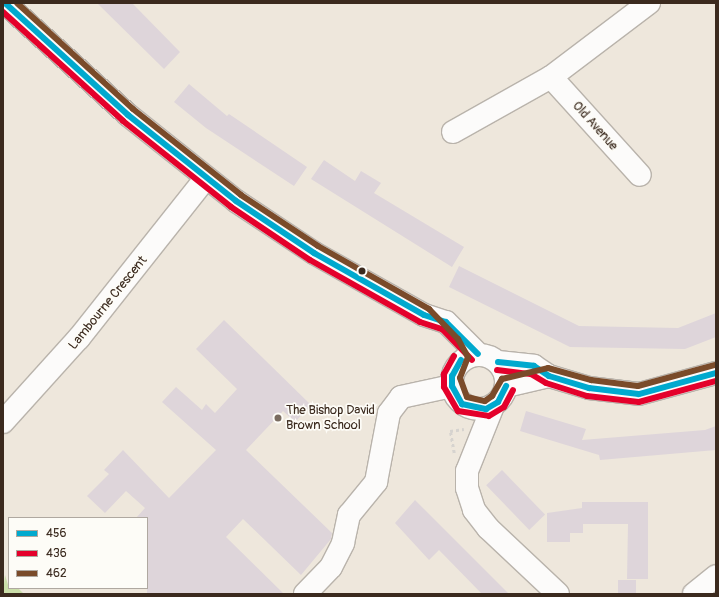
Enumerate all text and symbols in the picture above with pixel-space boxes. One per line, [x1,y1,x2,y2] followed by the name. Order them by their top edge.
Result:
[569,98,621,154] street label: Old Avenue
[65,253,151,353] street label: Lambourne Crescent
[357,266,367,276] unlabelled marker
[286,403,375,434] place label: The Bishop David Brown School
[273,413,283,423] marker: The Bishop David Brown School
[8,517,148,589] legend
[46,526,66,541] text: 456
[46,546,67,561] text: 436
[46,566,67,581] text: 462

